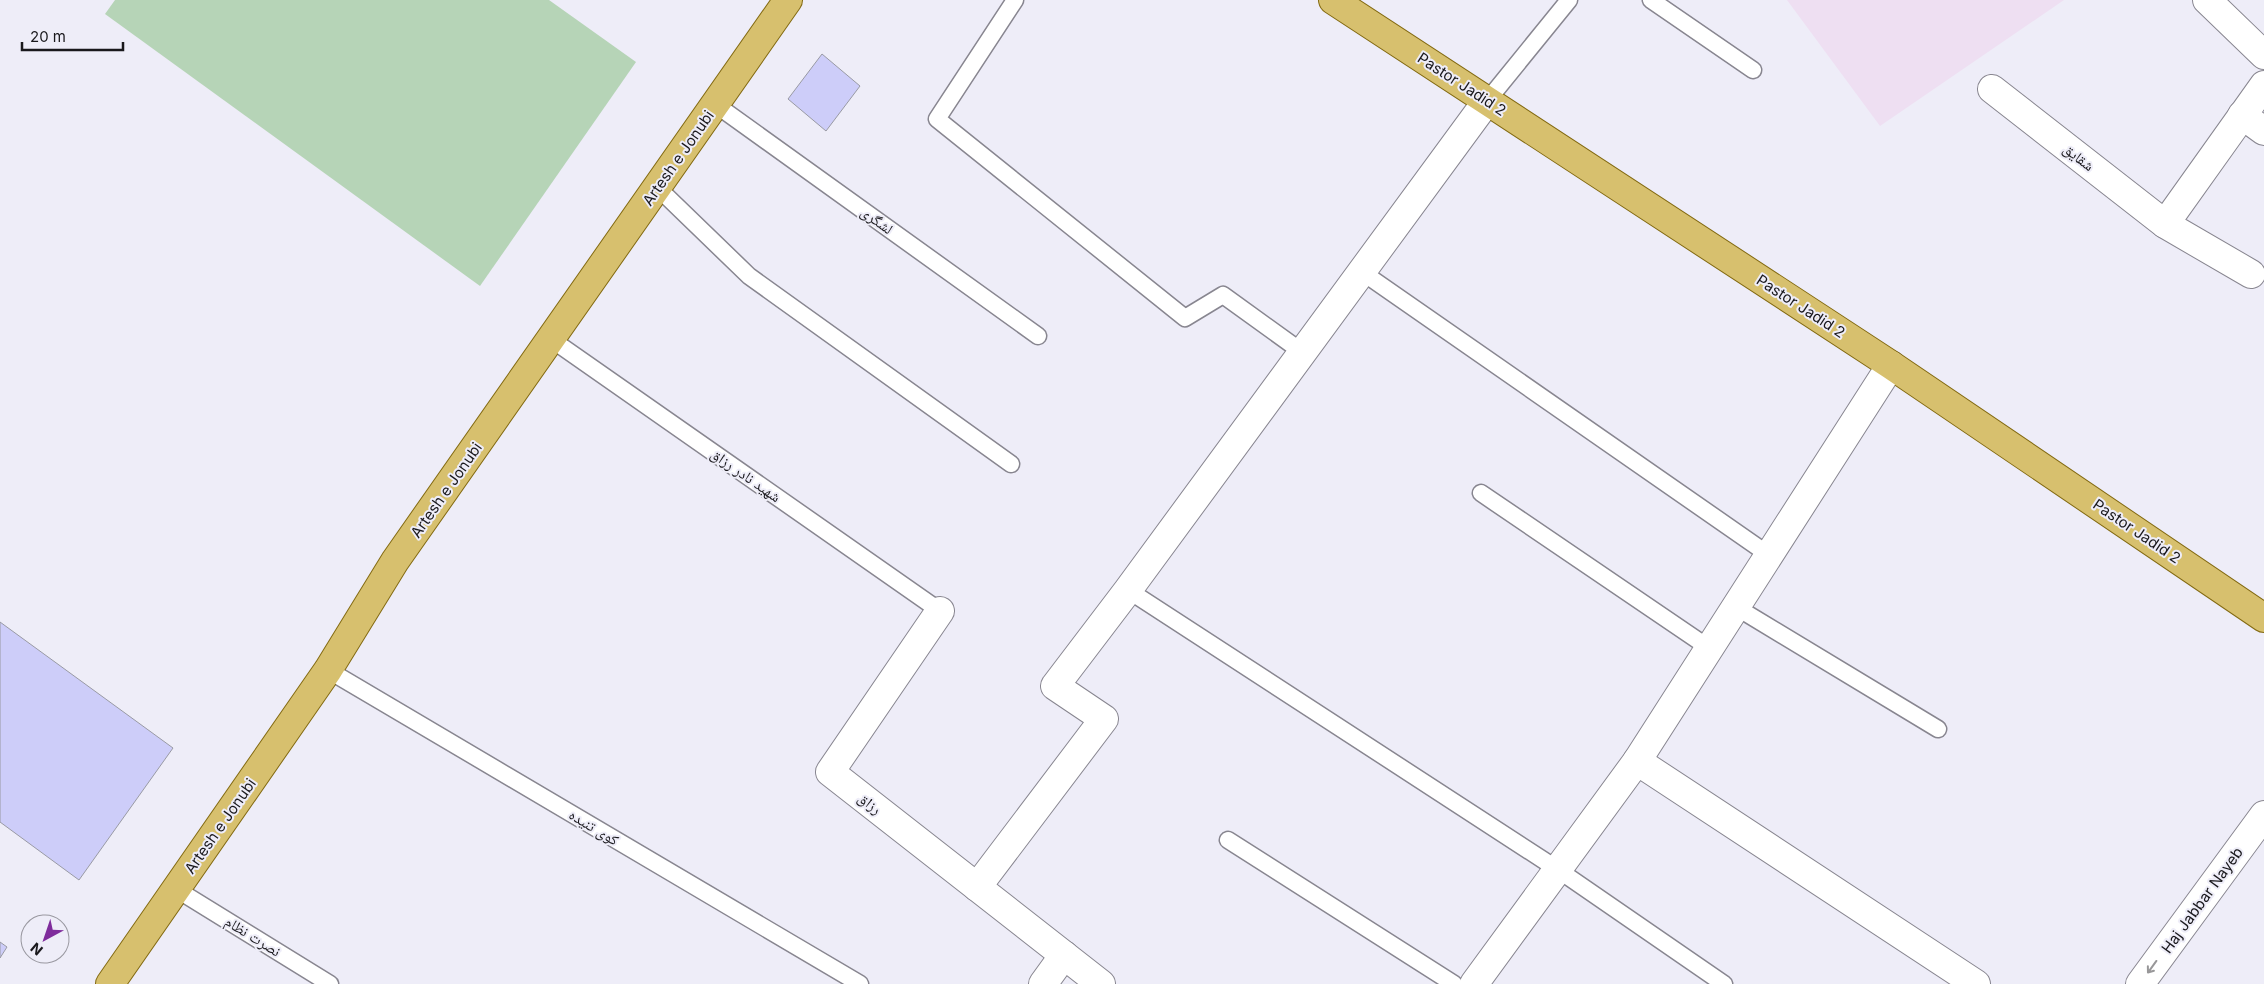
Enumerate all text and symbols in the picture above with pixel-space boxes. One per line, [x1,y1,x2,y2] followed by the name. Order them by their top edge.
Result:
[22,20,124,52] scale bar
[30,27,66,46] text: 20 m
[1414,48,1510,120] street label: Pastor Jadid 2
[638,107,718,209] street label: Artesh e Jonubi
[2059,139,2098,176] street label: شقایق
[857,202,897,239] street label: لشگری
[1753,270,1849,342] street label: Pastor Jadid 2
[406,439,486,541] street label: Artesh e Jonubi
[707,444,785,507] street label: شهید نادر رزاق
[2089,495,2185,567] street label: Pastor Jadid 2
[180,775,260,877] street label: Artesh e Jonubi
[854,788,886,819] street label: رزاق
[565,805,622,850] street label: کوی تنیده
[2157,843,2247,957] street label: Haj Jabbar Nayeb
[221,911,284,961] street label: نصرت نظام
[20,914,70,964] north arrow
[27,939,46,959] text: N
[2147,960,2157,974] one-way arrow

